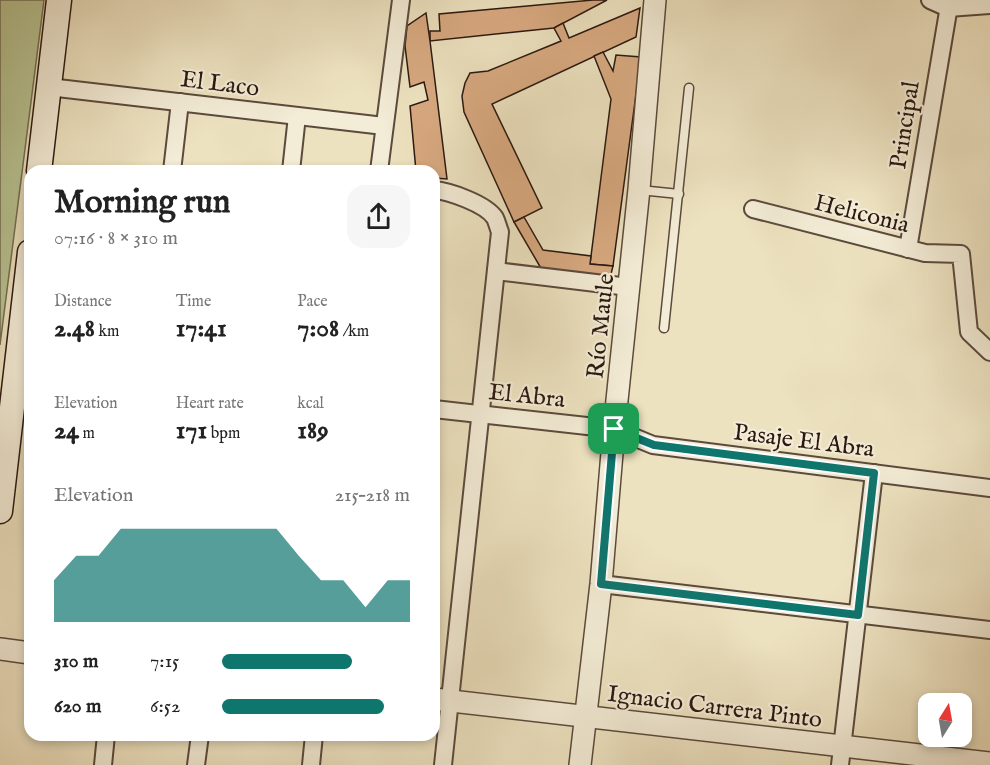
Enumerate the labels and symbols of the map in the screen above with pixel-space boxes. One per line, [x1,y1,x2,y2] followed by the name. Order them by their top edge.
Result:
[179,64,261,105] street label: El Laco
[883,79,928,171] street label: Principal
[811,188,913,241] street label: Heliconia
[581,272,622,380] street label: Río Maule
[487,377,567,416] street label: El Abra
[588,403,639,454] pin
[732,417,877,466] street label: Pasaje El Abra
[606,679,824,736] street label: Ignacio Carrera Pinto
[918,693,972,747] north arrow

